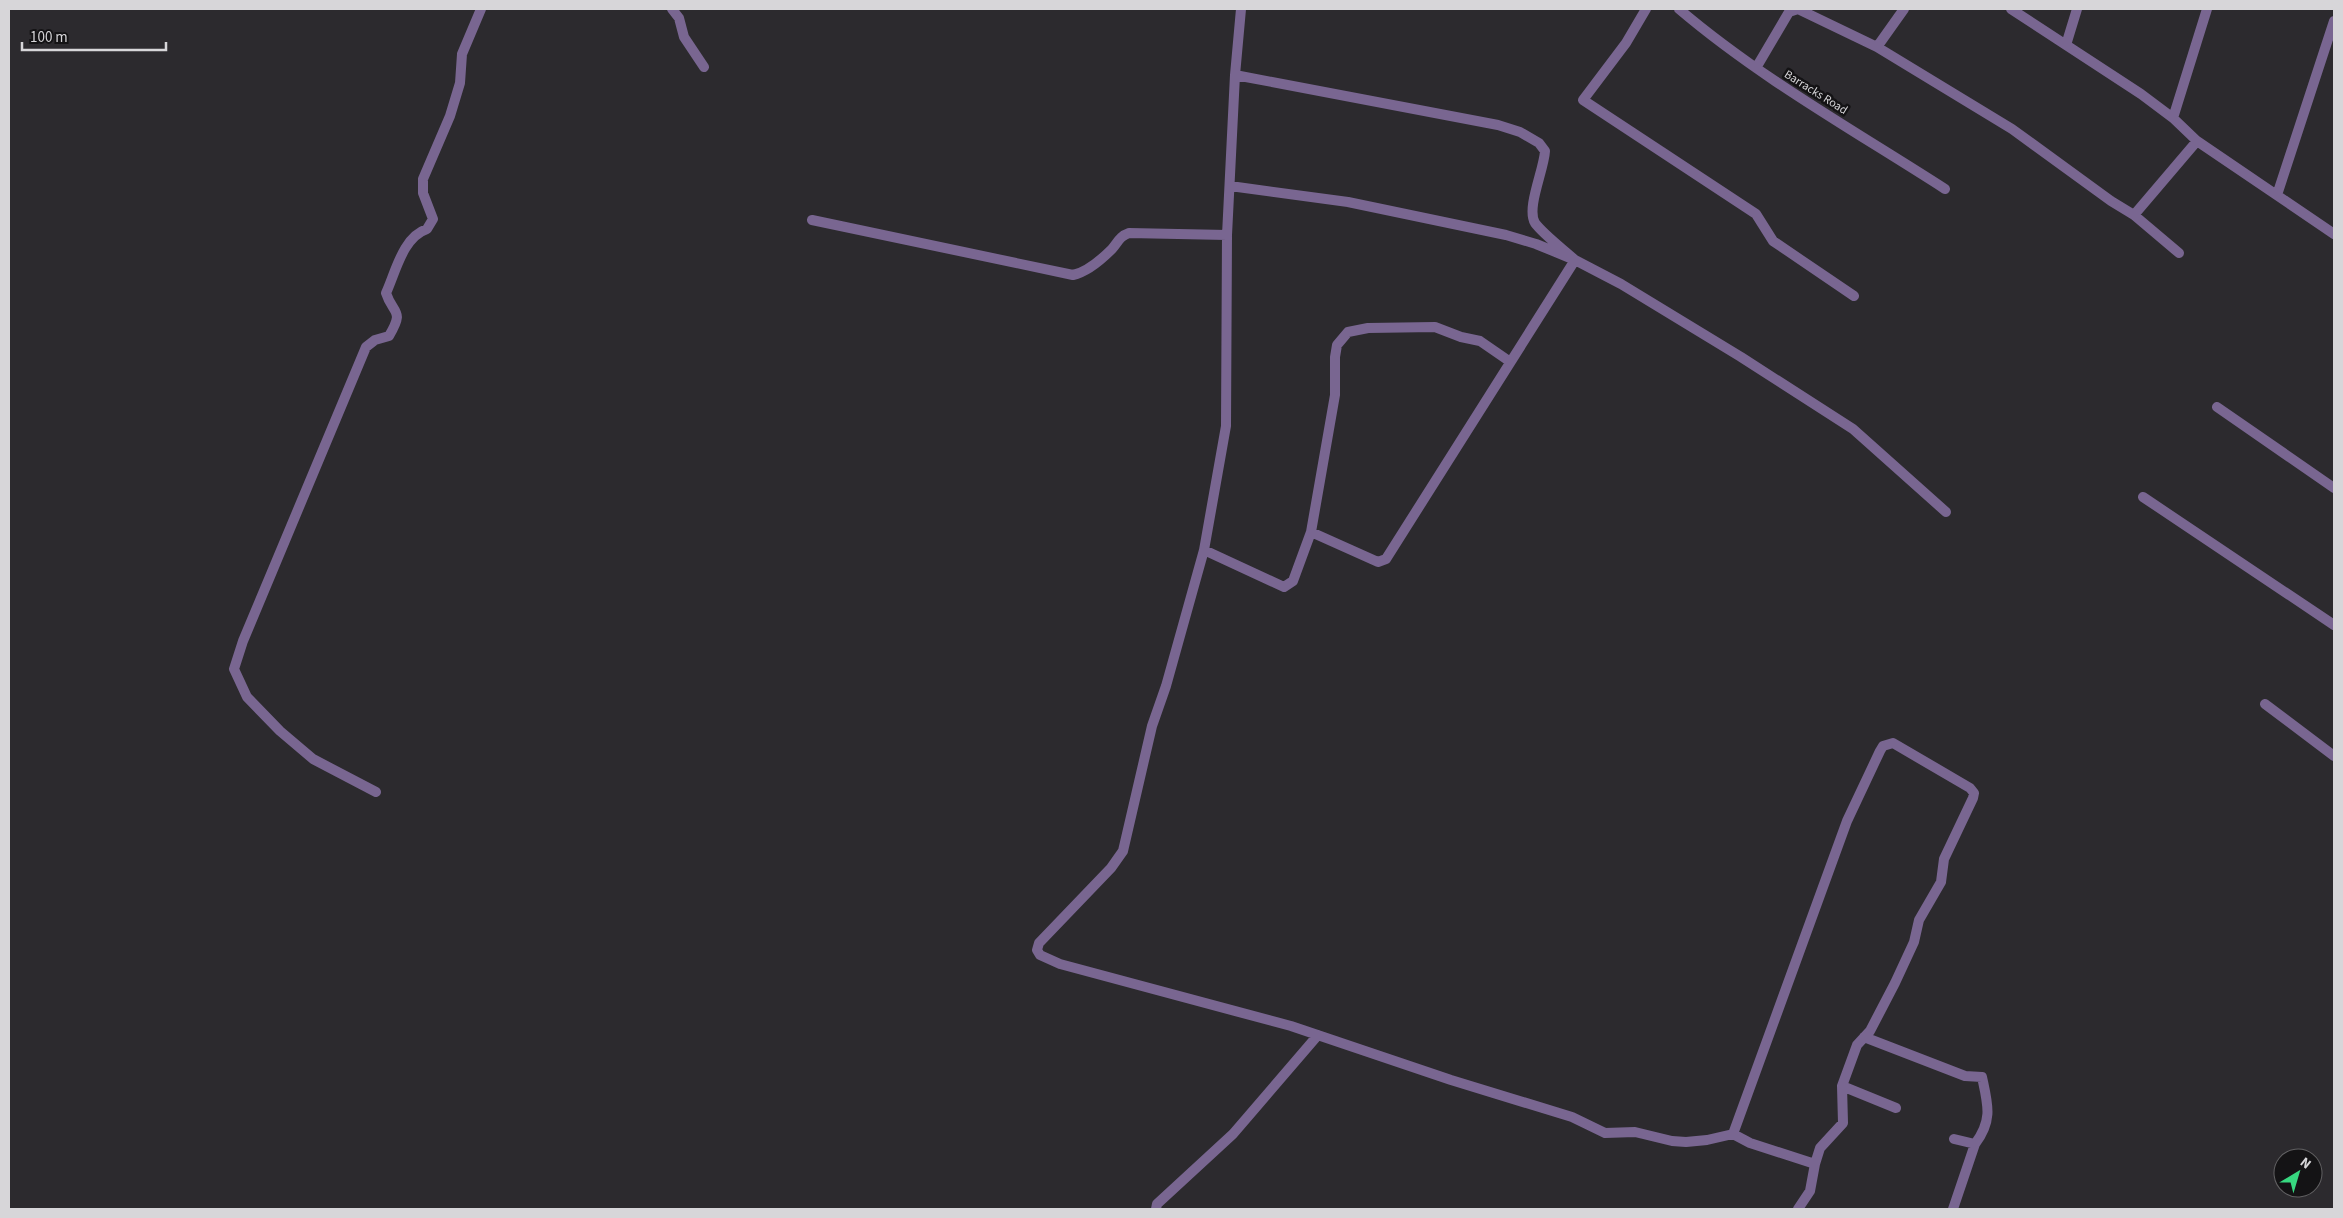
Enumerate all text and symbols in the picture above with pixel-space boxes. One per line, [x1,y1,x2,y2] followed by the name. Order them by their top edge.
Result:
[22,20,166,52] scale bar
[30,27,68,48] text: 100 m
[1781,66,1851,119] street label: Barracks Road
[2273,1148,2323,1198] north arrow
[2296,1153,2315,1174] text: N

